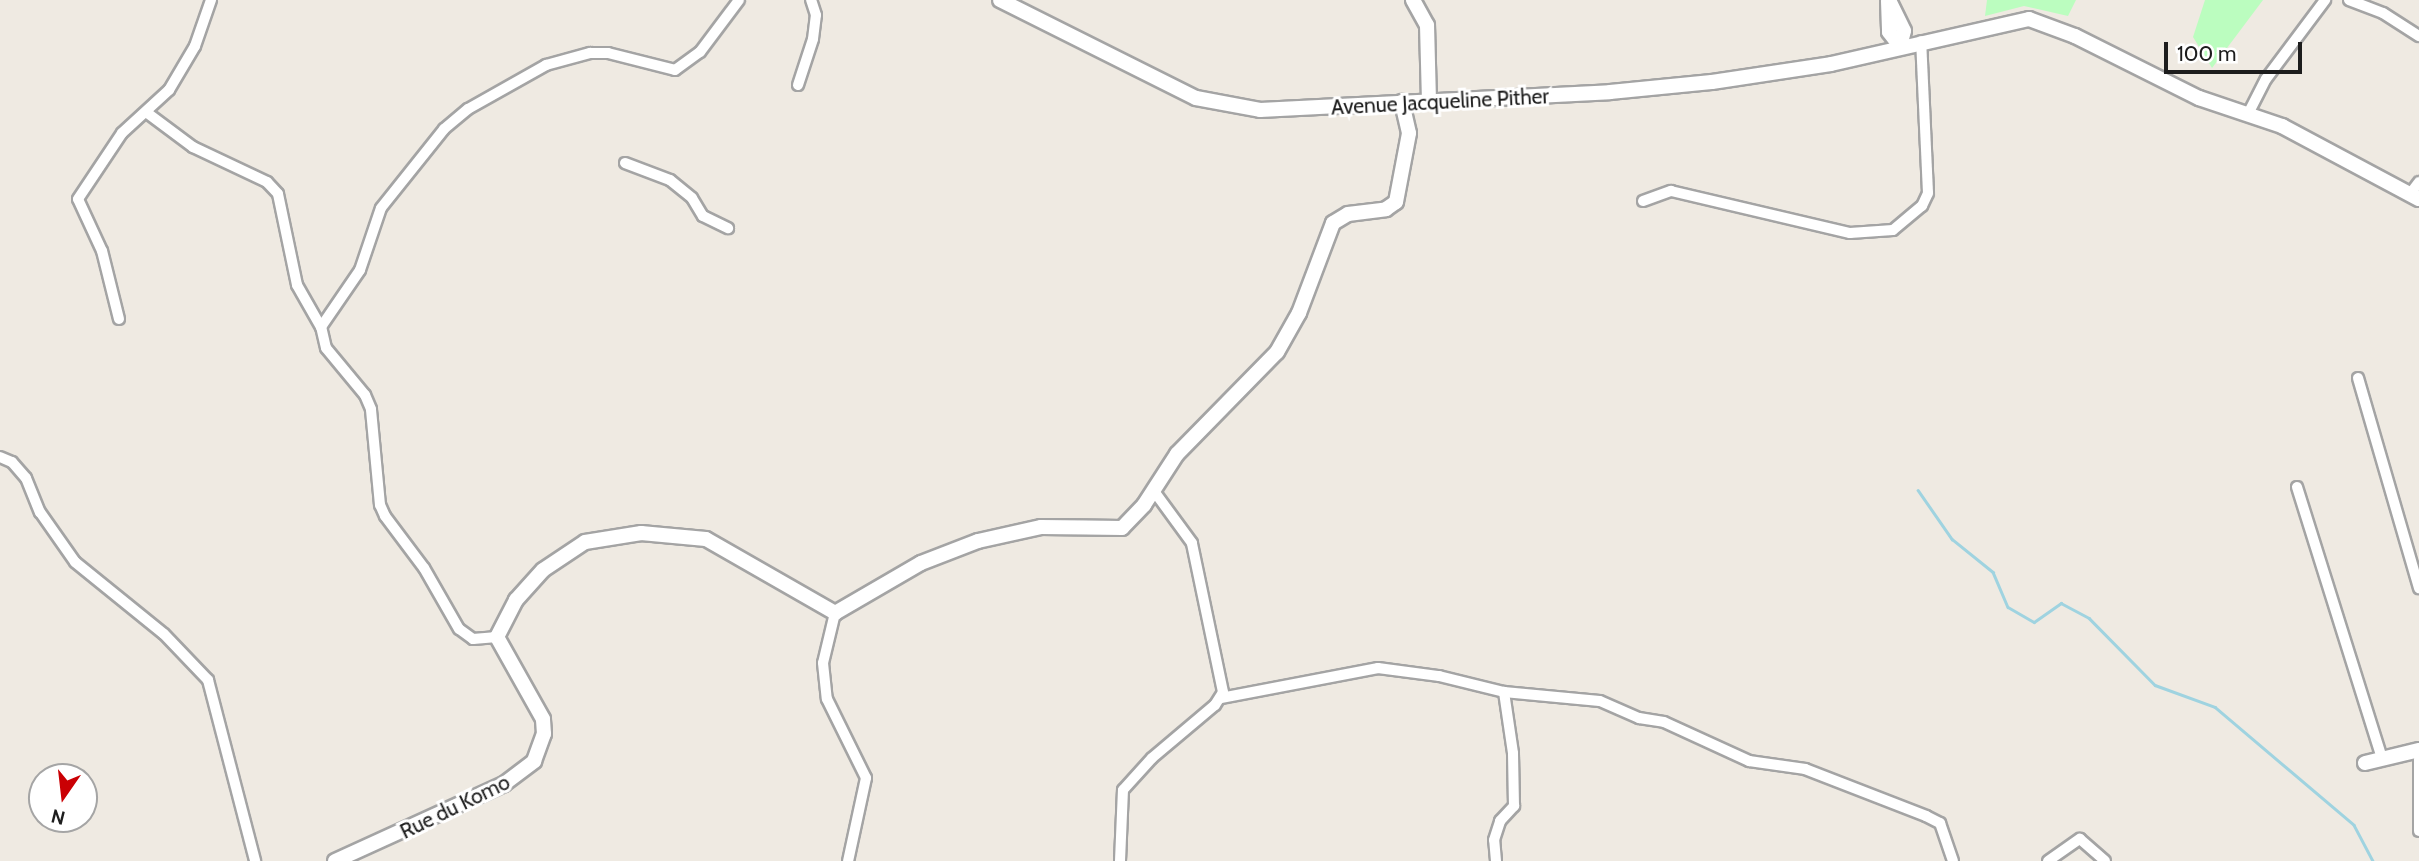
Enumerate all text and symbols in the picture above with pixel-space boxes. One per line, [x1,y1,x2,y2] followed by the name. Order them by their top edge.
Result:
[2167,28,2305,72] scale bar
[2177,41,2236,66] text: 100 m
[1330,84,1550,120] street label: Avenue Jacqueline Pither
[28,763,98,833] north arrow
[396,770,514,844] street label: Rue du Komo
[49,804,68,830] text: N

